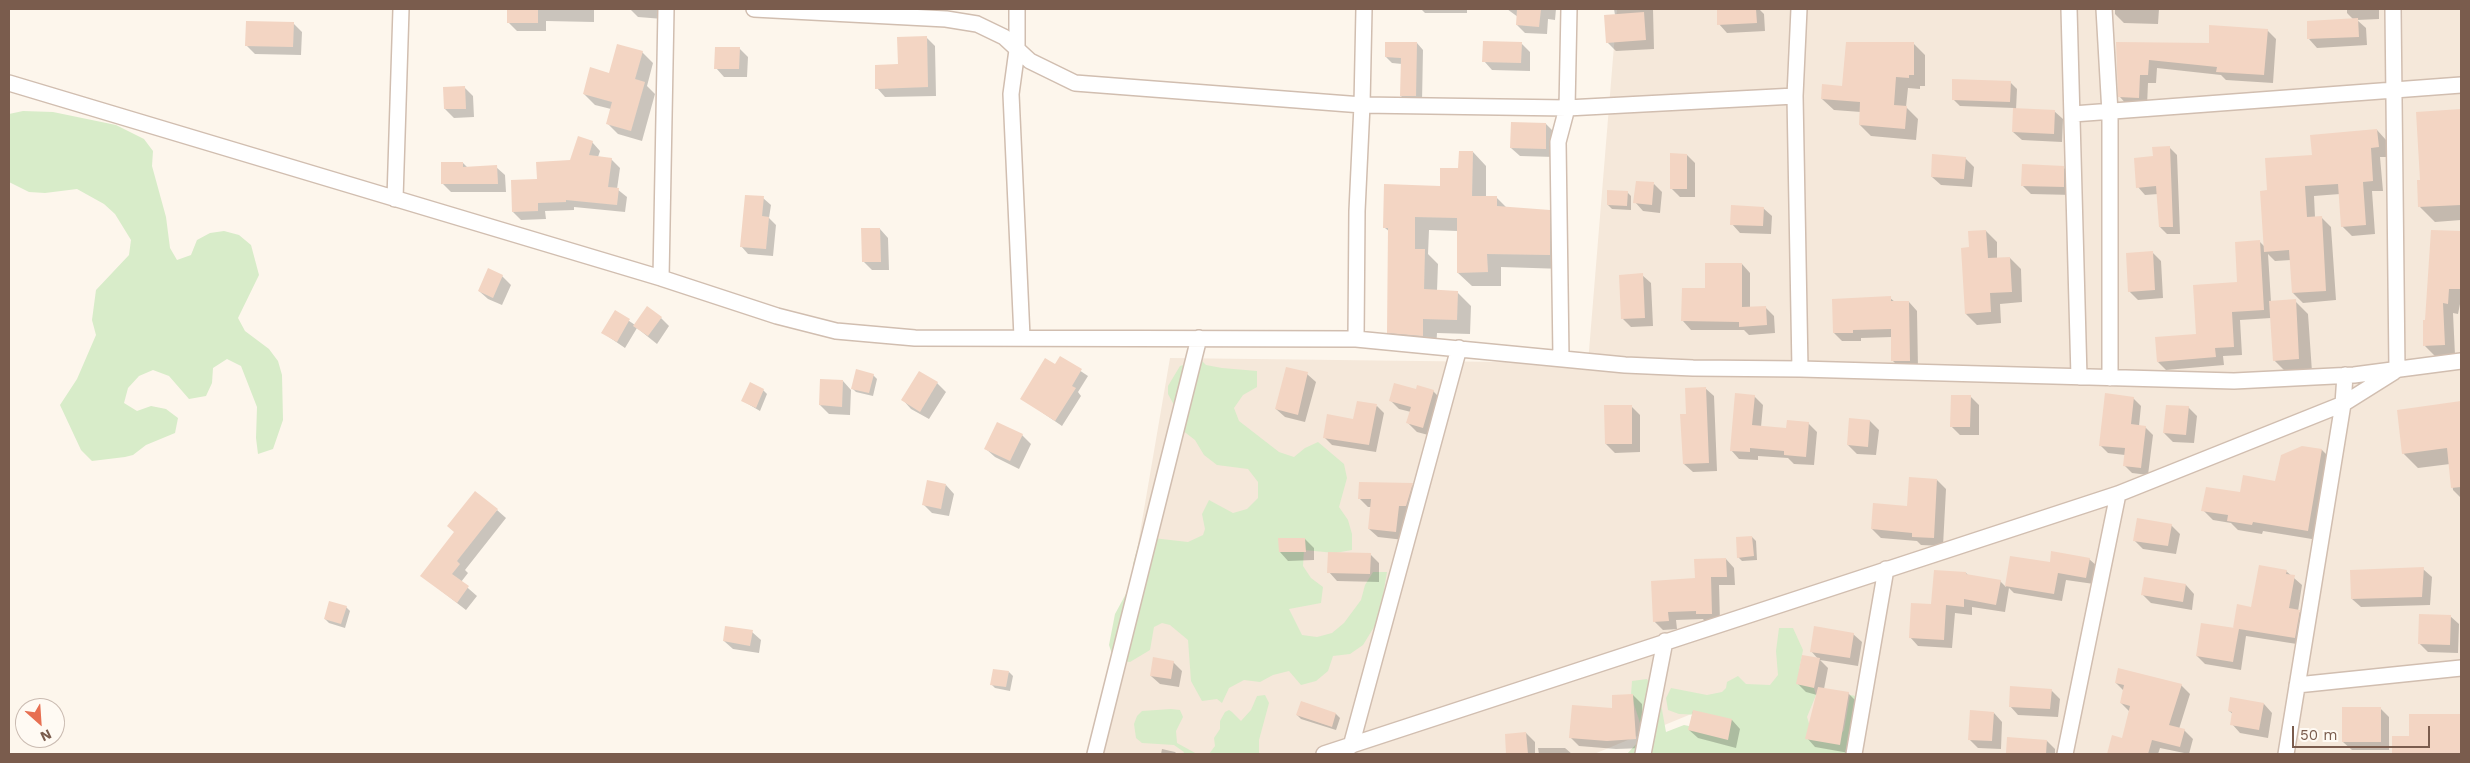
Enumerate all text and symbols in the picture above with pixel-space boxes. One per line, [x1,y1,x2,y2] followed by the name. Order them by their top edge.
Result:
[15,698,65,748] north arrow
[2295,716,2432,748] scale bar
[38,726,54,745] text: N
[2300,726,2337,744] text: 50 m

